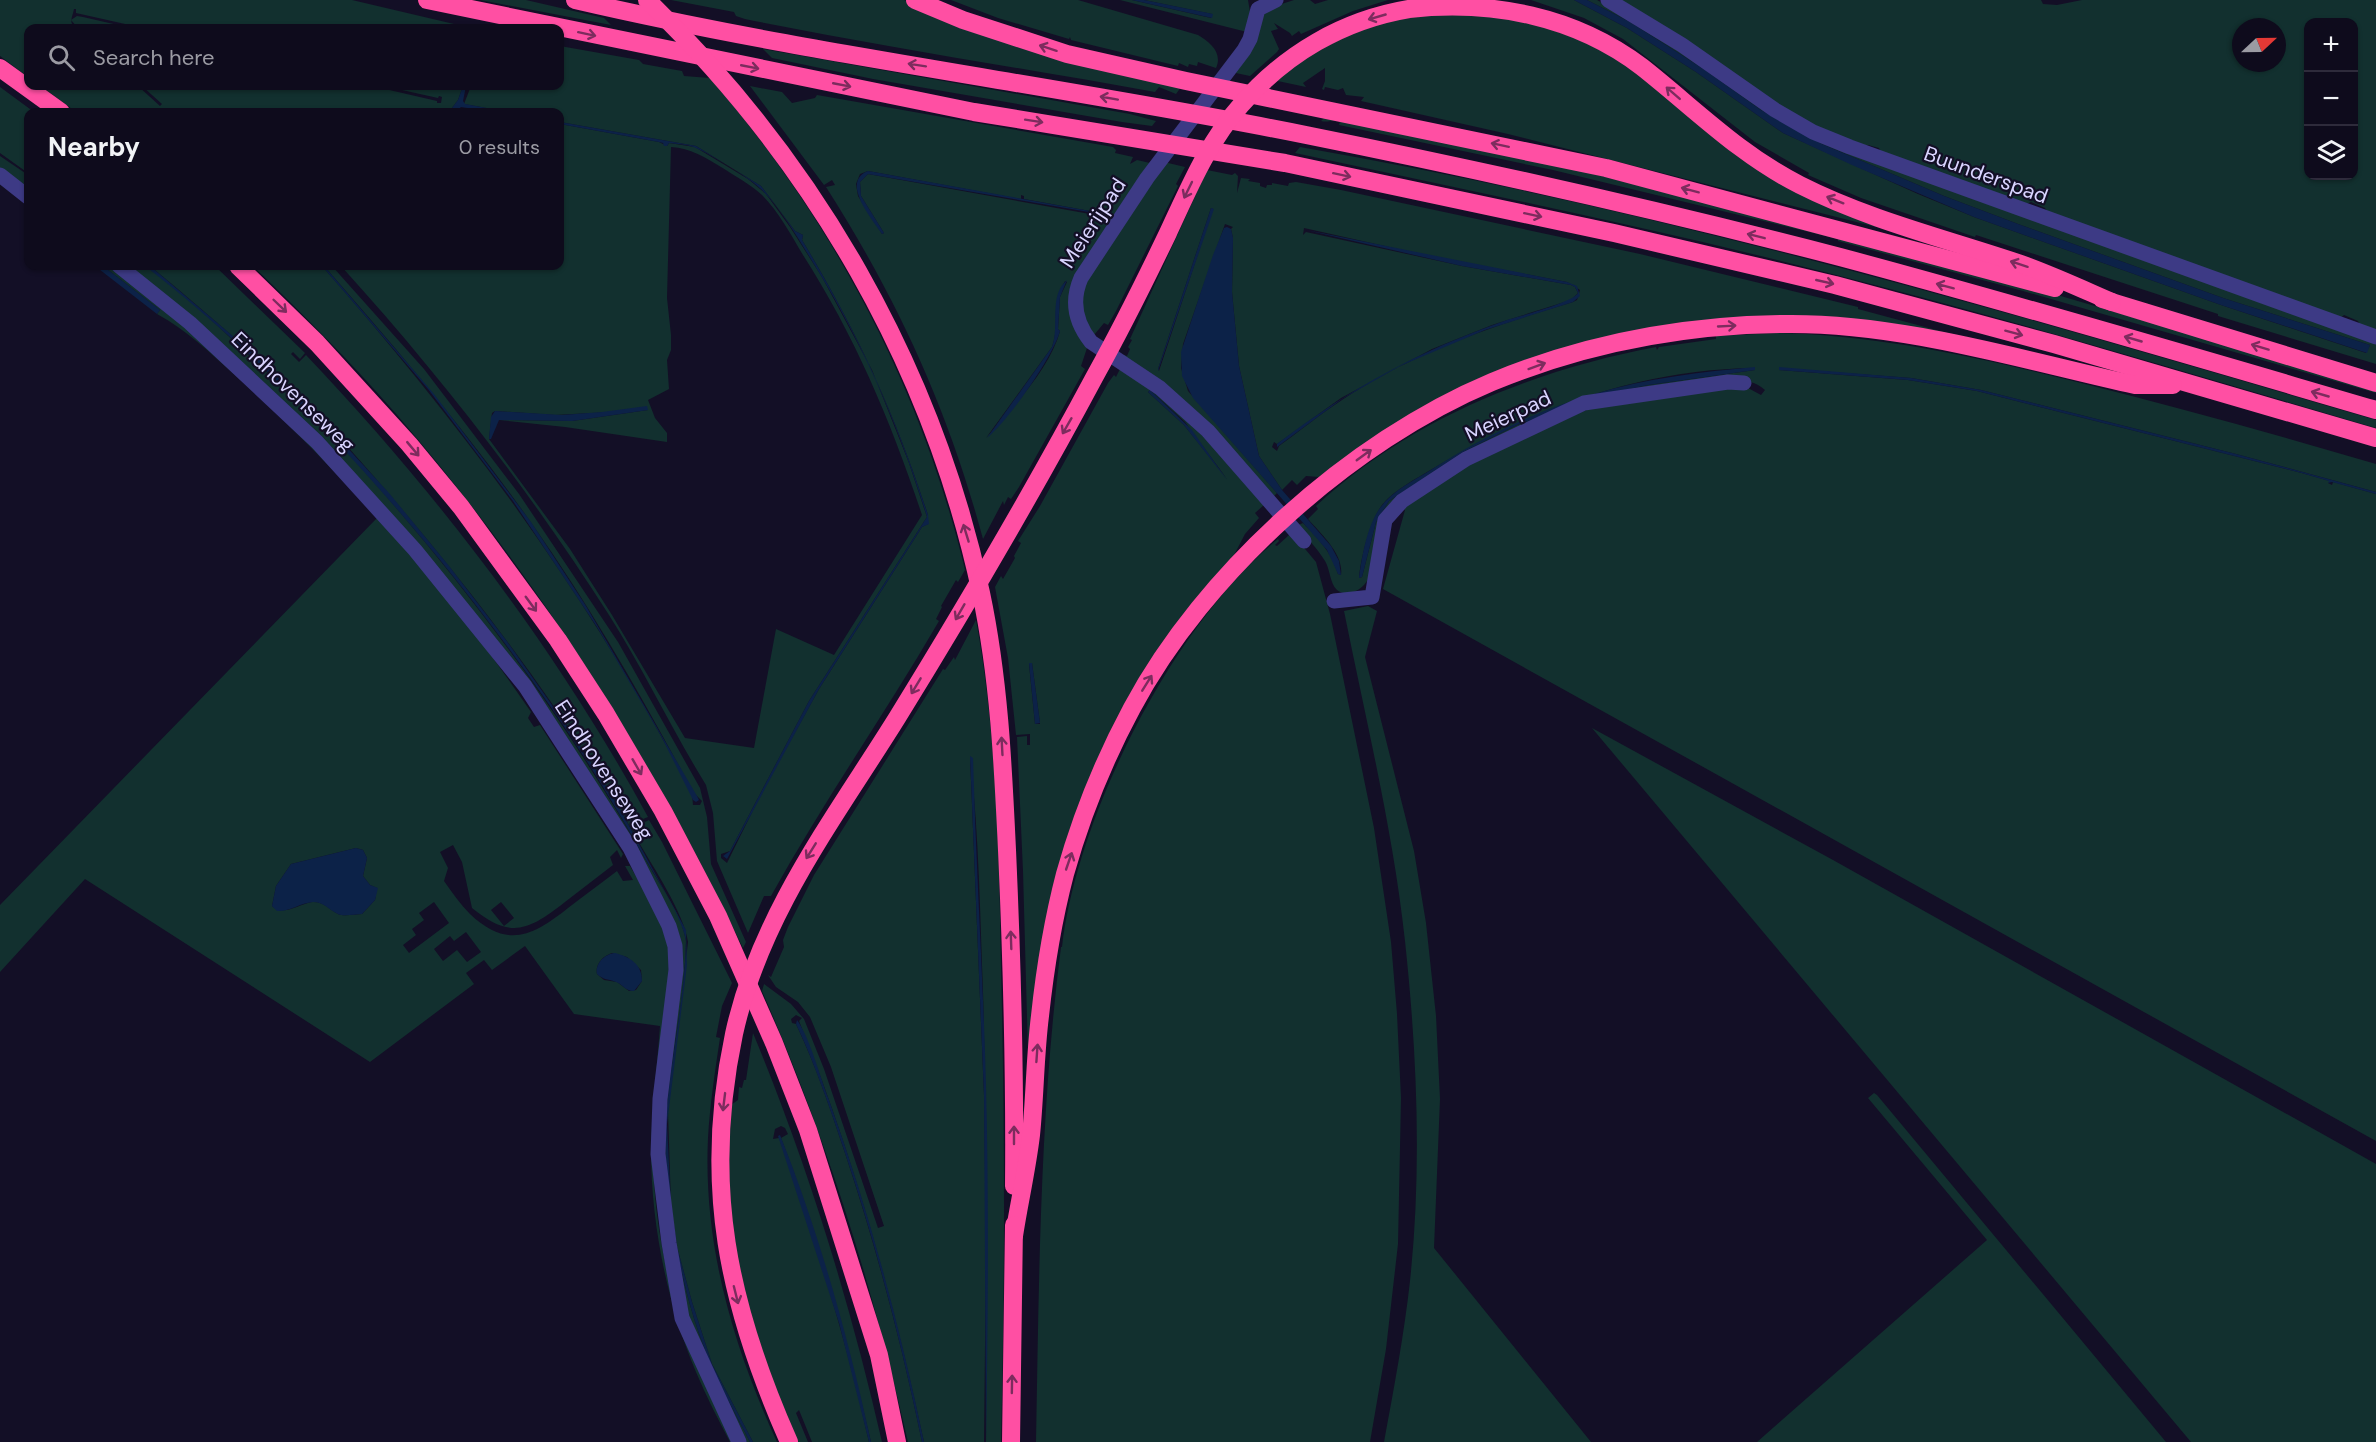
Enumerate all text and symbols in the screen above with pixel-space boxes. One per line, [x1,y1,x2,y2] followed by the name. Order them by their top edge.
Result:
[1368,12,1387,23] one-way arrow
[2232,18,2286,72] north arrow
[2304,18,2358,180] map controls
[2304,18,2358,72] button: +
[24,24,564,90] search box
[576,29,596,40] one-way arrow
[45,41,78,74] icon: search
[1039,41,1058,52] one-way arrow
[93,43,214,72] text: Search here
[907,59,927,70] one-way arrow
[739,62,759,73] one-way arrow
[2304,72,2358,126] button: −
[832,80,852,91] one-way arrow
[1666,86,1681,100] one-way arrow
[1099,92,1119,103] one-way arrow
[1023,116,1043,127] one-way arrow
[2304,126,2358,180] button: layers
[48,130,140,164] text: Nearby
[459,134,540,160] text: 0 results
[1491,139,1510,150] one-way arrow
[1920,140,2052,210] street label: Buunderspad
[1332,170,1351,181] one-way arrow
[1053,173,1133,273] street label: Meierijpad
[1182,181,1194,199] one-way arrow
[1681,184,1700,195] one-way arrow
[1826,194,1845,205] one-way arrow
[1523,210,1542,221] one-way arrow
[1747,230,1766,242] one-way arrow
[2010,257,2029,268] one-way arrow
[1815,277,1834,289] one-way arrow
[1936,280,1955,291] one-way arrow
[272,299,287,314] one-way arrow
[1716,321,1736,332] one-way arrow
[225,326,361,458] street label: Eindhovenseweg
[2004,328,2023,339] one-way arrow
[2124,333,2143,344] one-way arrow
[2251,341,2270,352] one-way arrow
[1527,360,1545,371] one-way arrow
[1460,384,1556,448] street label: Meierpad
[2311,388,2330,399] one-way arrow
[1060,417,1072,434] one-way arrow
[406,441,420,456] one-way arrow
[1355,449,1371,461] one-way arrow
[960,524,971,543] one-way arrow
[525,595,538,611] one-way arrow
[954,603,966,620] one-way arrow
[1141,675,1153,692] one-way arrow
[909,677,921,694] one-way arrow
[548,694,660,846] street label: Eindhovenseweg
[997,736,1008,756] one-way arrow
[631,758,643,775] one-way arrow
[805,842,817,859] one-way arrow
[1065,852,1076,871] one-way arrow
[1005,931,1016,951] one-way arrow
[1032,1044,1043,1064] one-way arrow
[718,1091,729,1111] one-way arrow
[1008,1126,1020,1146] one-way arrow
[730,1285,742,1304] one-way arrow
[1006,1374,1018,1394] one-way arrow

